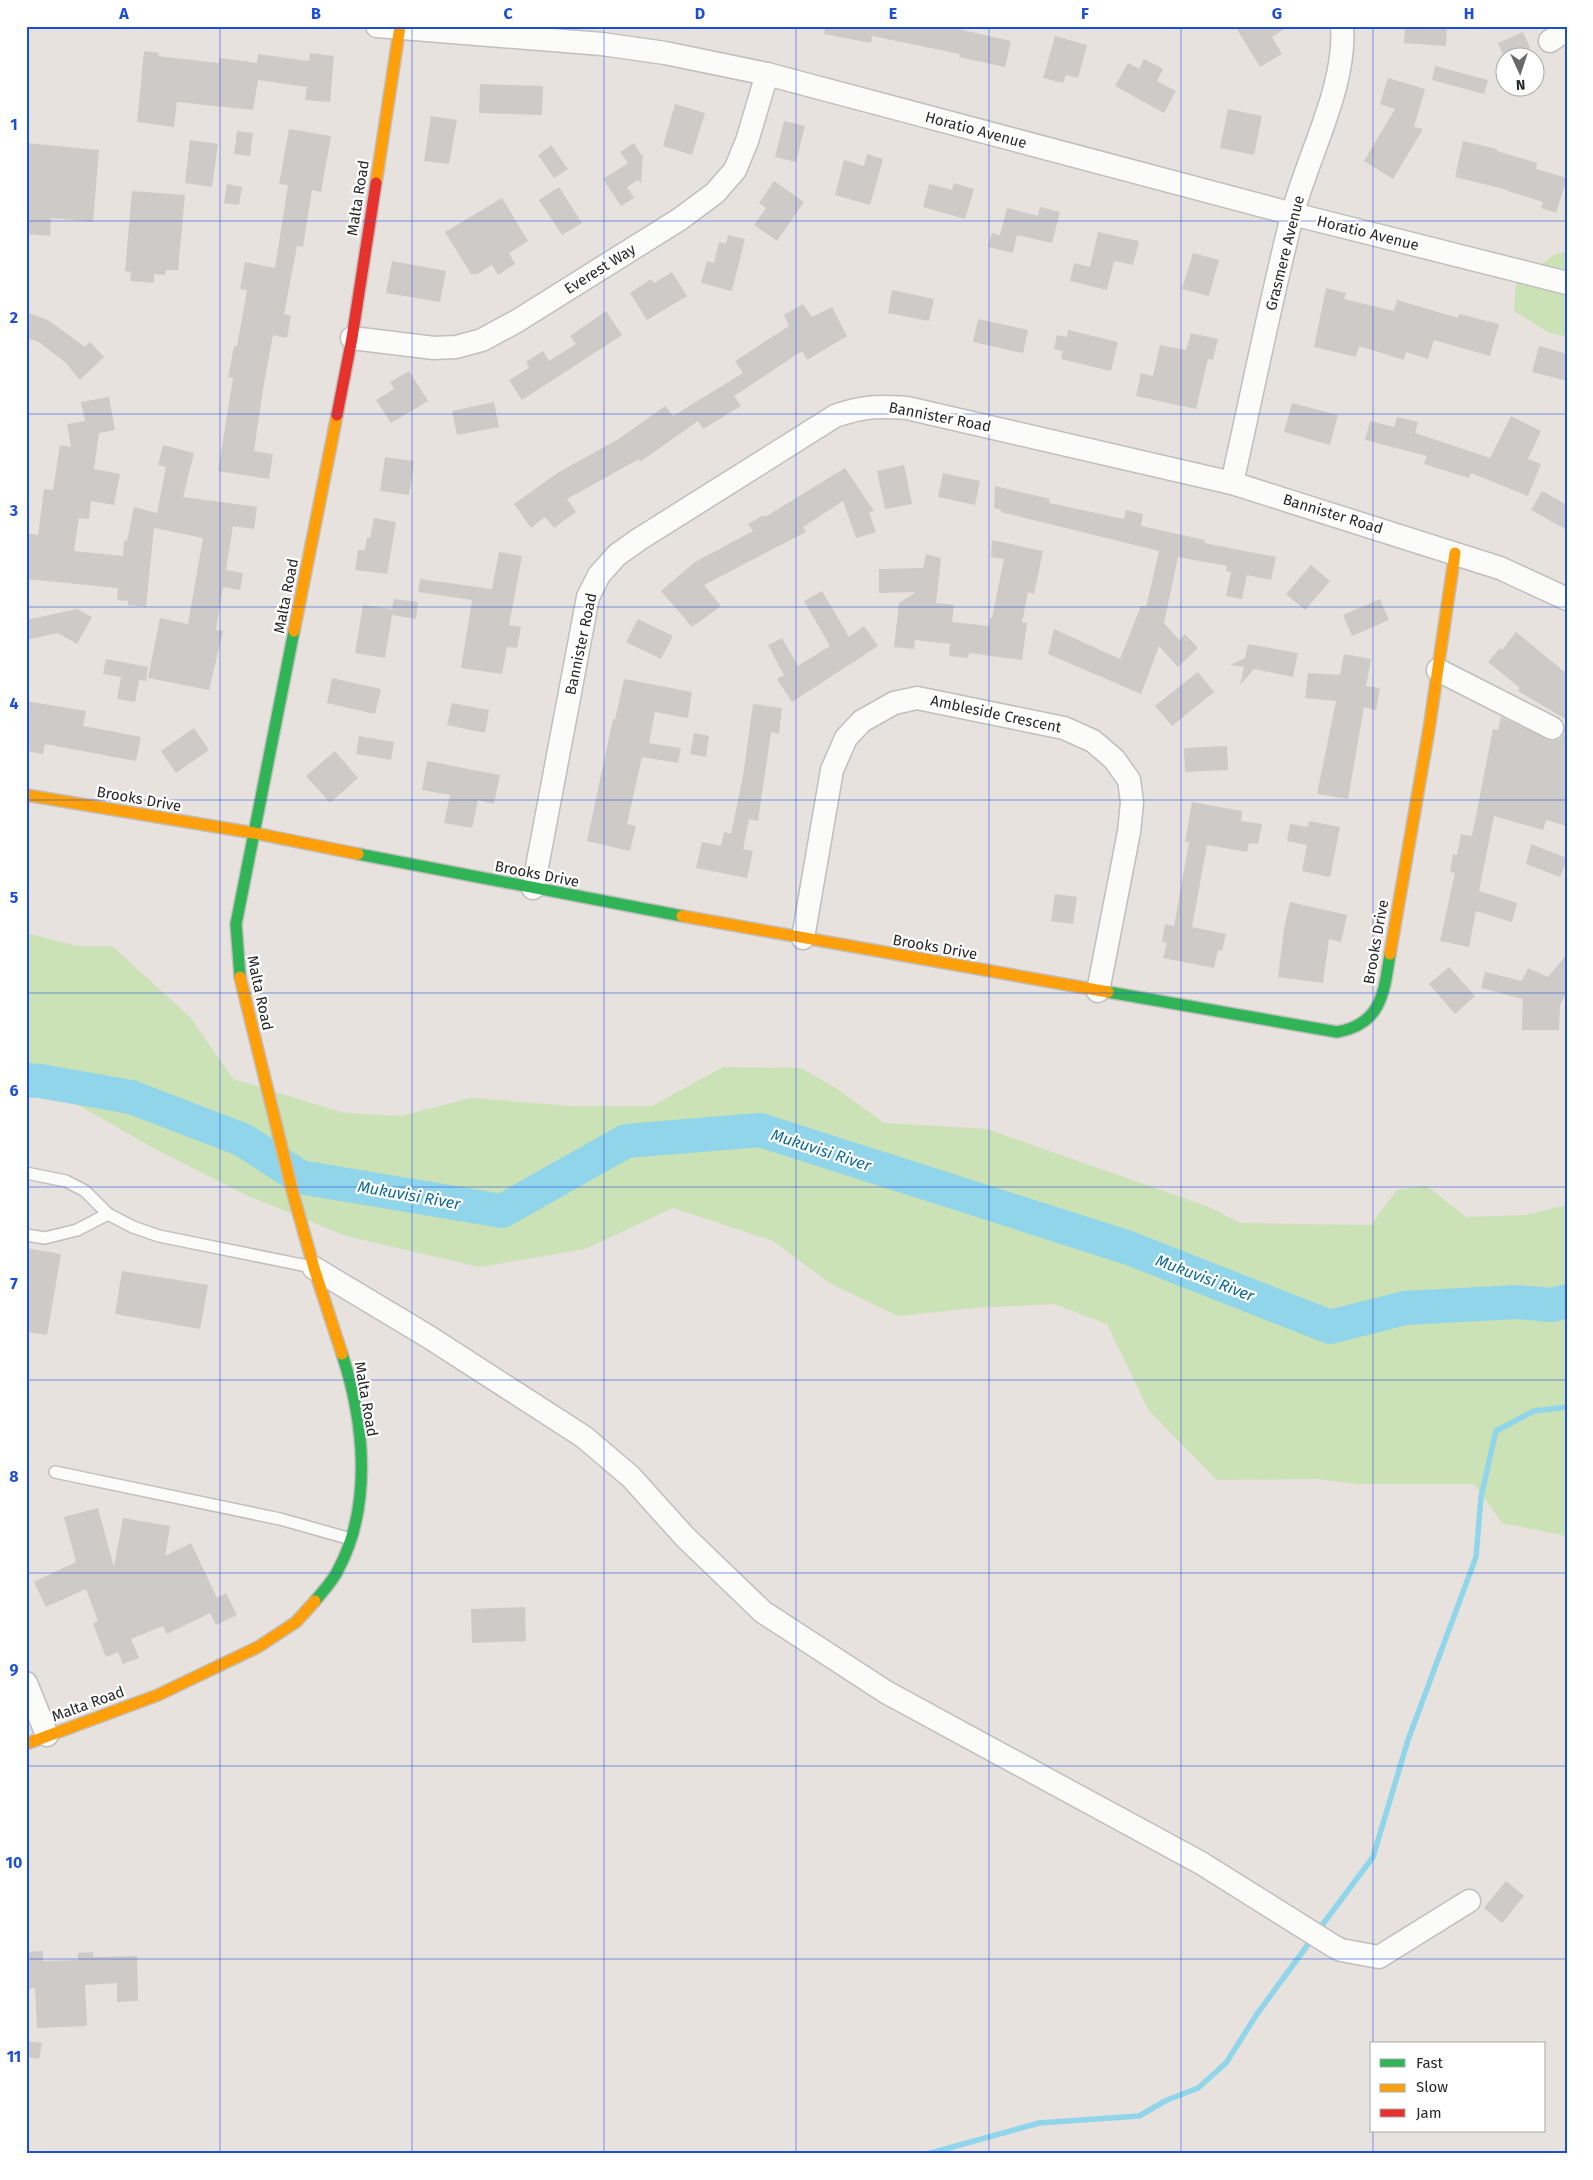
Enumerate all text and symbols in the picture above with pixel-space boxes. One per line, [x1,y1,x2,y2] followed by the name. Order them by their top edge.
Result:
[118,4,129,23] text: A
[311,4,321,23] text: B
[503,4,513,23] text: C
[695,4,705,23] text: D
[889,4,897,23] text: E
[1081,4,1089,23] text: F
[1272,4,1282,23] text: G
[1464,4,1474,23] text: H
[1496,48,1546,98] north arrow
[1516,76,1526,93] text: N
[923,108,1029,152] street label: Horatio Avenue
[10,115,18,134] text: 1
[343,159,373,237] street label: Malta Road
[1262,194,1308,312] street label: Grasmere Avenue
[1315,212,1421,254] street label: Horatio Avenue
[561,240,639,298] street label: Everest Way
[10,308,18,327] text: 2
[887,398,993,436] street label: Bannister Road
[1281,490,1385,538] street label: Bannister Road
[9,501,18,520] text: 3
[270,557,302,635] street label: Malta Road
[561,591,601,697] street label: Bannister Road
[929,691,1064,737] street label: Ambleside Crescent
[9,694,19,713] text: 4
[95,783,183,815] street label: Brooks Drive
[493,857,581,891] street label: Brooks Drive
[10,888,19,907] text: 5
[1360,898,1392,986] street label: Brooks Drive
[891,931,979,963] street label: Brooks Drive
[243,954,277,1032] street label: Malta Road
[9,1081,19,1100] text: 6
[769,1125,874,1175] water label: Mukuvisi River
[356,1177,463,1214] water label: Mukuvisi River
[1153,1251,1258,1306] water label: Mukuvisi River
[10,1274,18,1293] text: 7
[351,1360,381,1438] street label: Malta Road
[9,1467,19,1486] text: 8
[10,1660,19,1679] text: 9
[49,1683,127,1725] street label: Malta Road
[6,1853,22,1872] text: 10
[1370,2042,1546,2132] legend
[7,2047,21,2066] text: 11
[1416,2054,1443,2072] text: Fast
[1416,2078,1448,2096] text: Slow
[1416,2104,1442,2122] text: Jam

